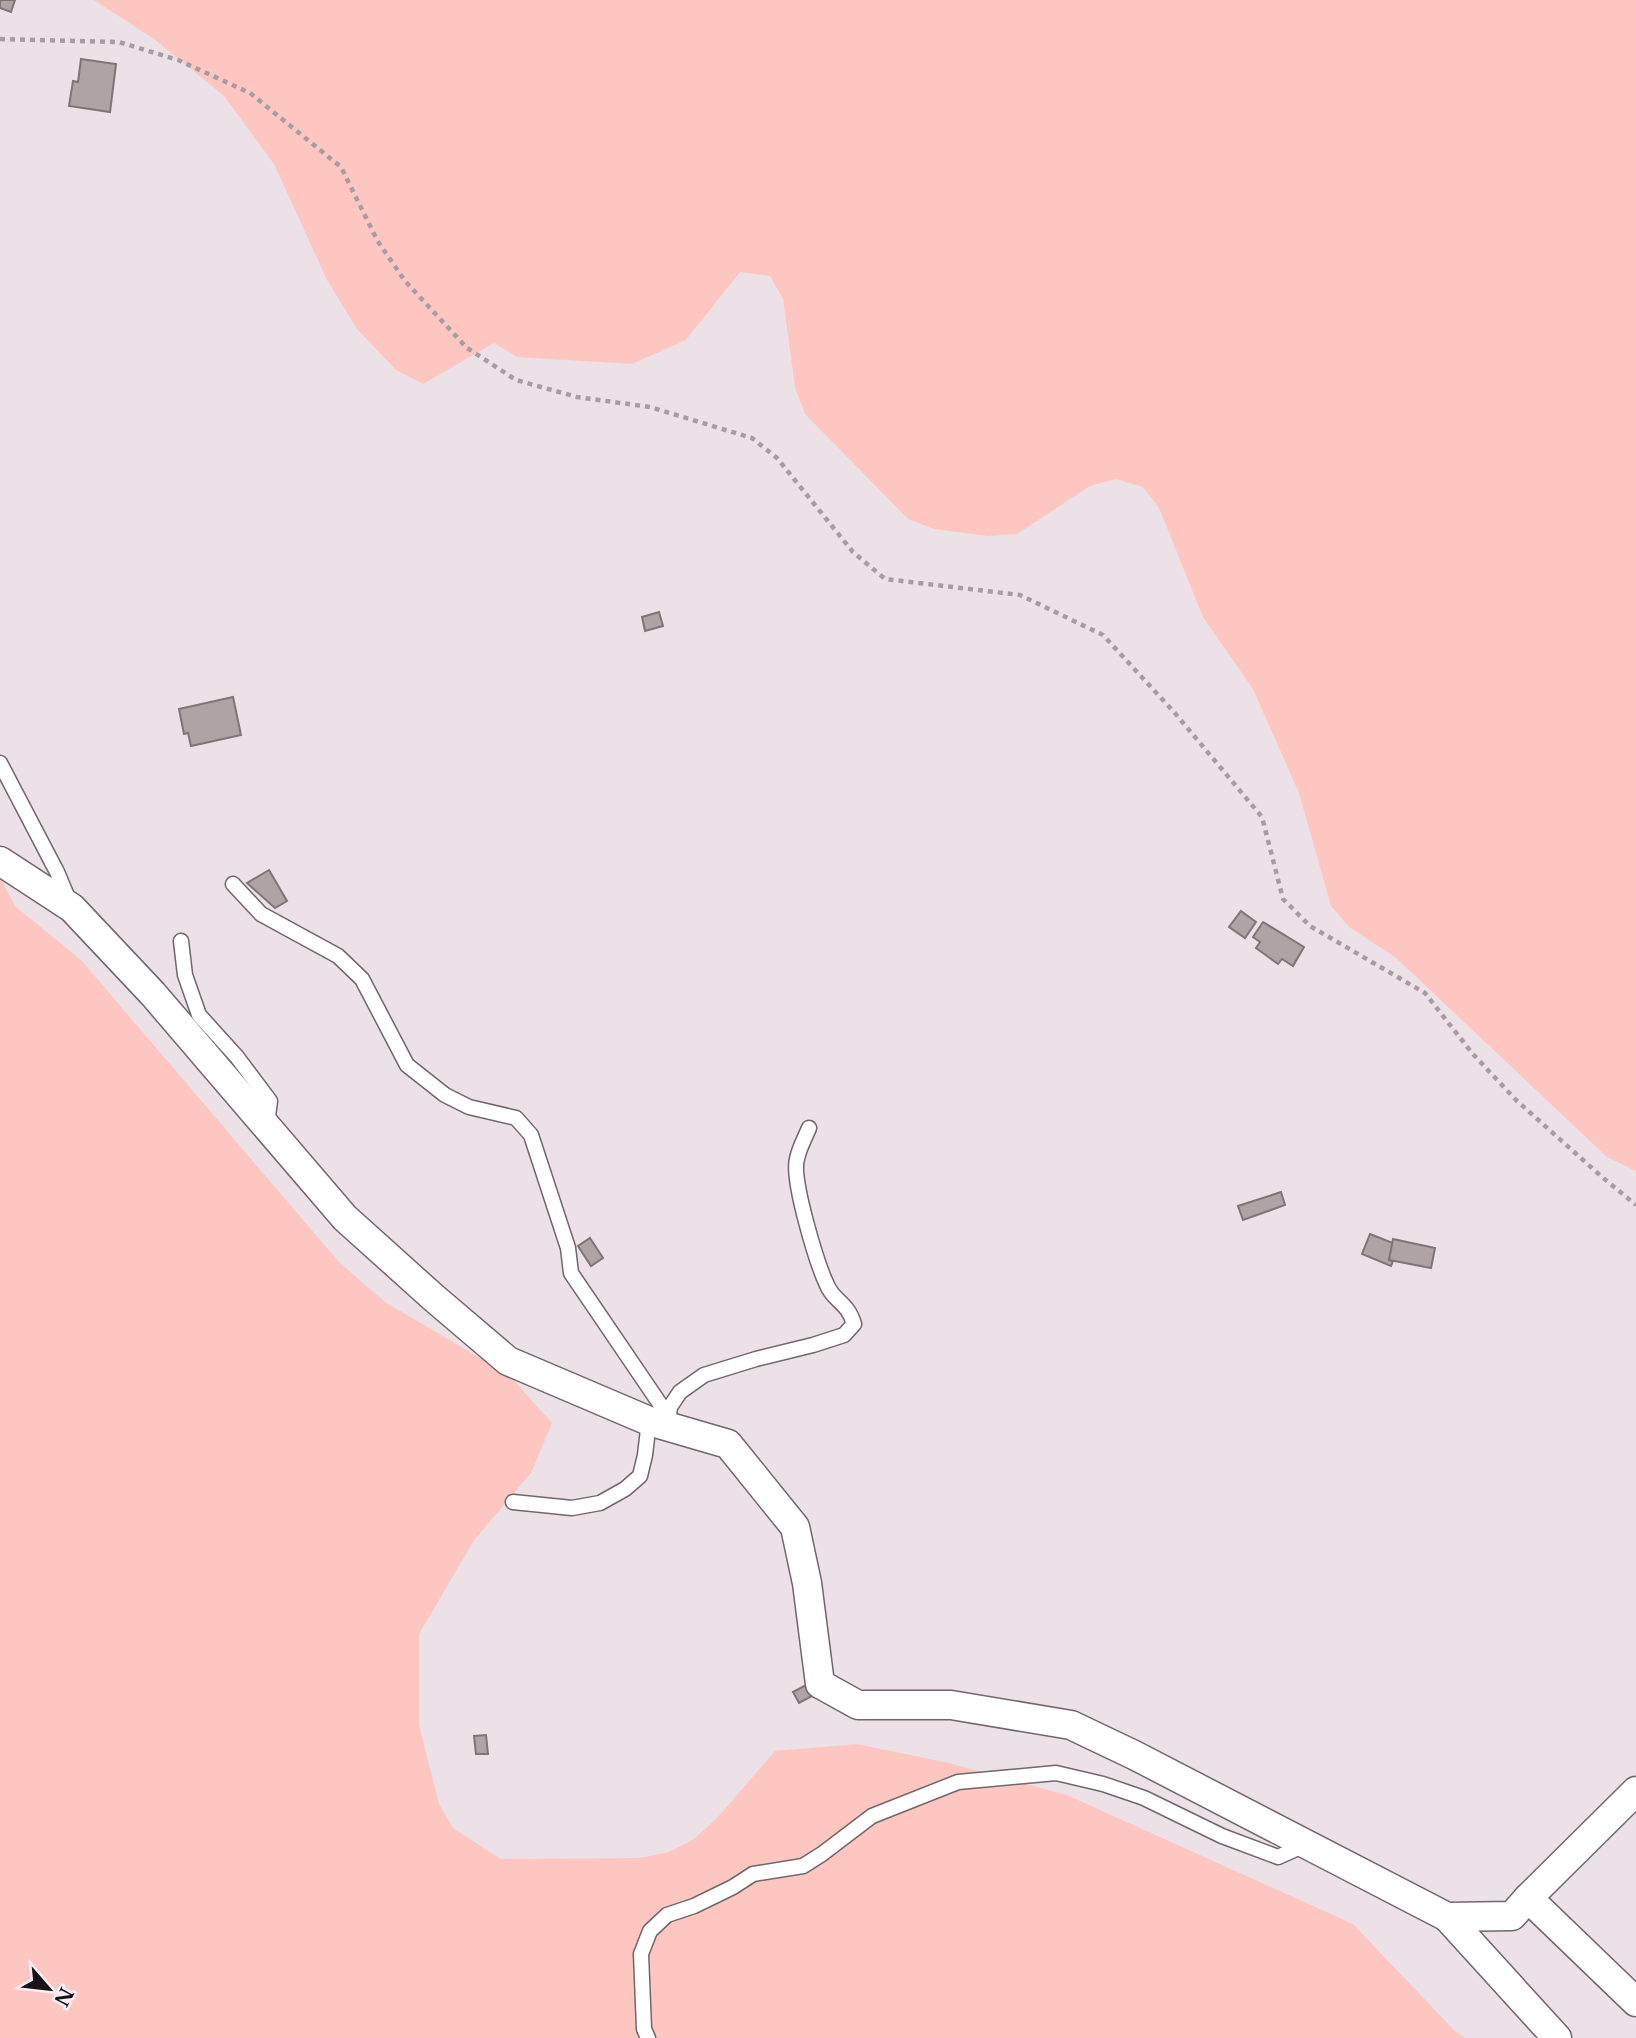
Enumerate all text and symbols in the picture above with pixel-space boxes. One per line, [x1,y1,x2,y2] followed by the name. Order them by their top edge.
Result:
[14,1954,84,2024] north arrow
[49,1983,78,2010] text: N

